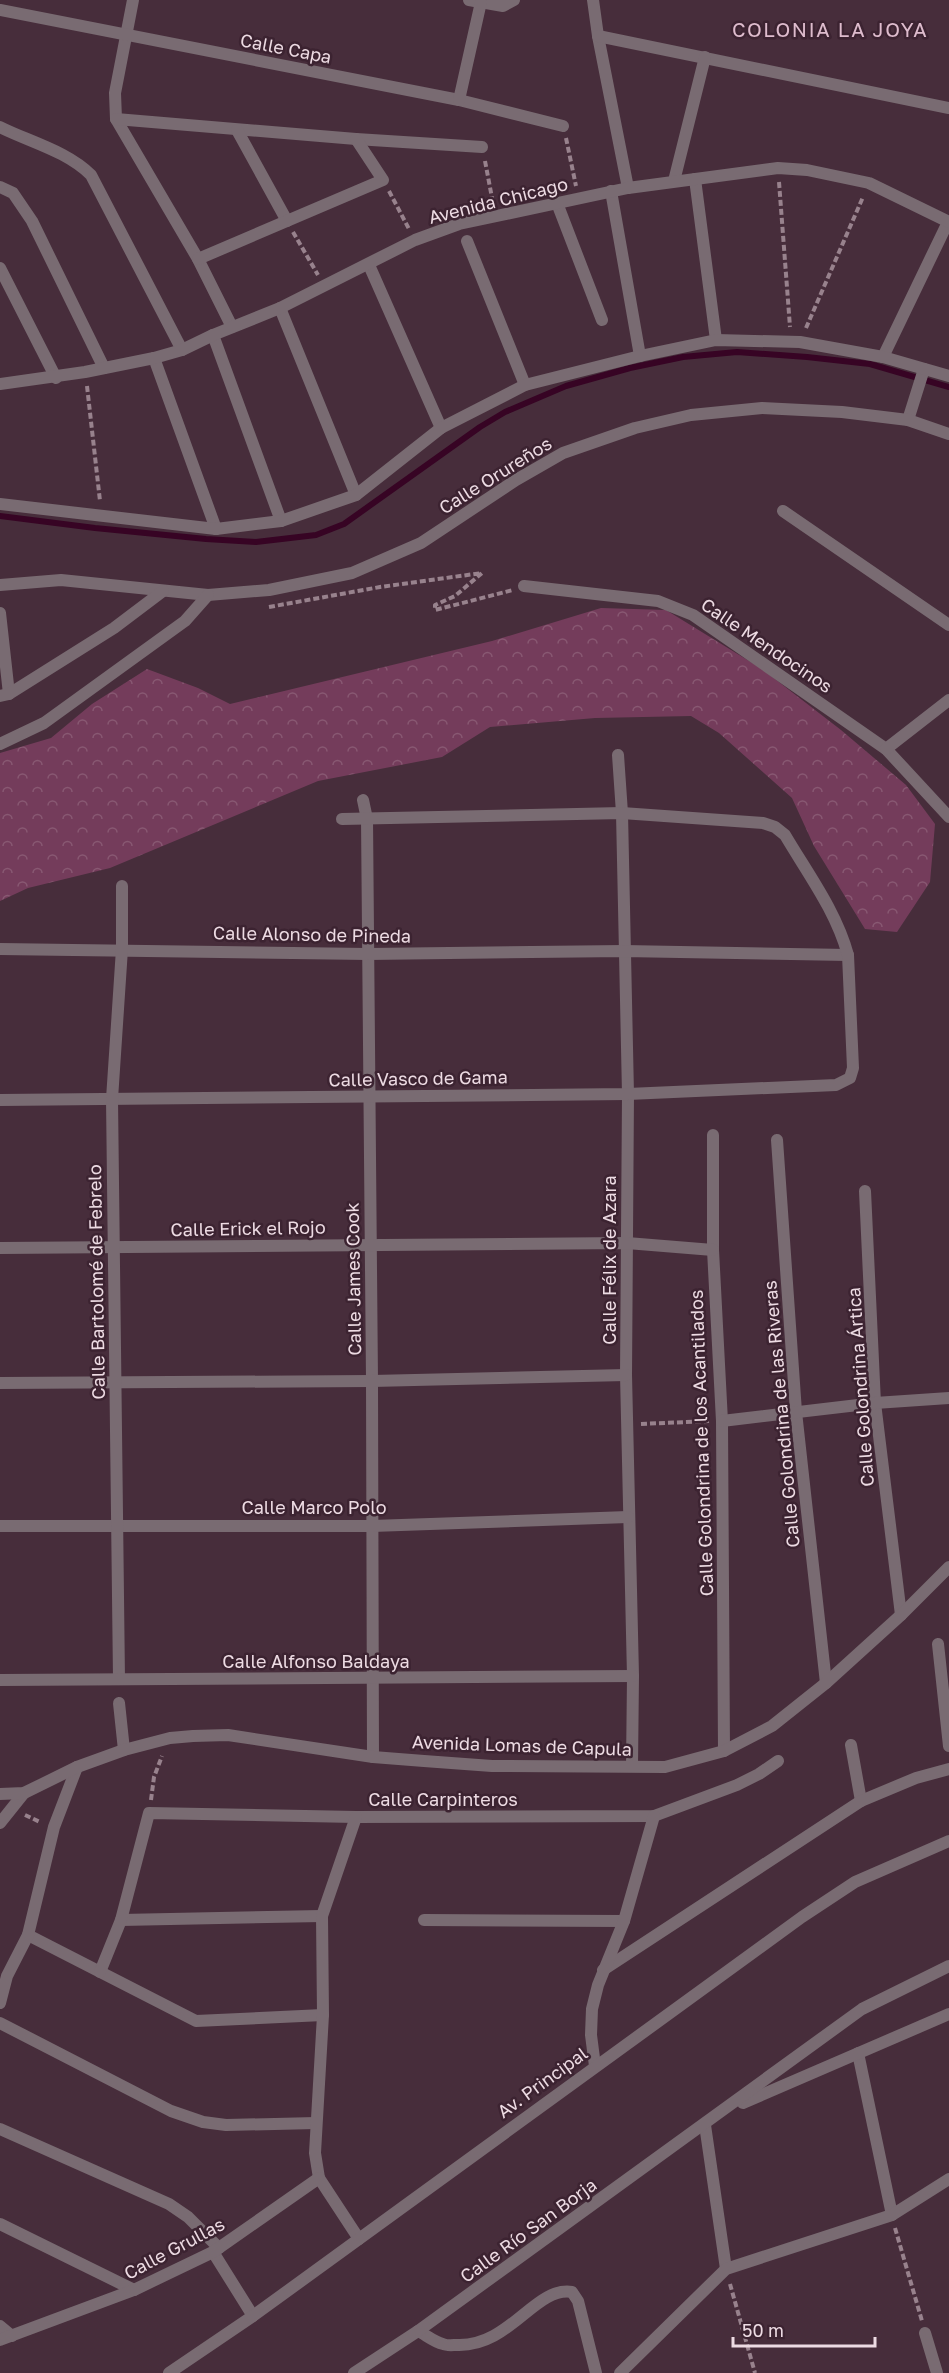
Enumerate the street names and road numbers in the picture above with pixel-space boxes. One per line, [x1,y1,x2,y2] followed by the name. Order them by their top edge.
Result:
[239,28,333,68] street label: Calle Capa
[426,172,570,228] street label: Avenida Chicago
[435,432,555,518] street label: Calle Orureños
[697,593,837,697] street label: Calle Mendocinos
[213,921,411,947] street label: Calle Alonso de Pineda
[328,1065,508,1091] street label: Calle Vasco de Gama
[83,1164,109,1400] street label: Calle Bartolomé de Febrelo
[598,1175,620,1345] street label: Calle Félix de Azara
[341,1202,365,1356] street label: Calle James Cook
[170,1216,326,1240] street label: Calle Erick el Rojo
[758,1280,804,1548] street label: Calle Golondrina de las Riveras
[842,1287,878,1487] street label: Calle Golondrina Ártica
[685,1289,717,1597] street label: Calle Golondrina de los Acantilados
[241,1496,387,1518] street label: Calle Marco Polo
[222,1650,410,1672] street label: Calle Alfonso Baldaya
[412,1730,632,1760] street label: Avenida Lomas de Capula
[368,1788,518,1810] street label: Calle Carpinteros
[493,2042,592,2122] street label: Av. Principal
[456,2173,600,2287] street label: Calle Río San Borja
[120,2212,228,2284] street label: Calle Grullas

